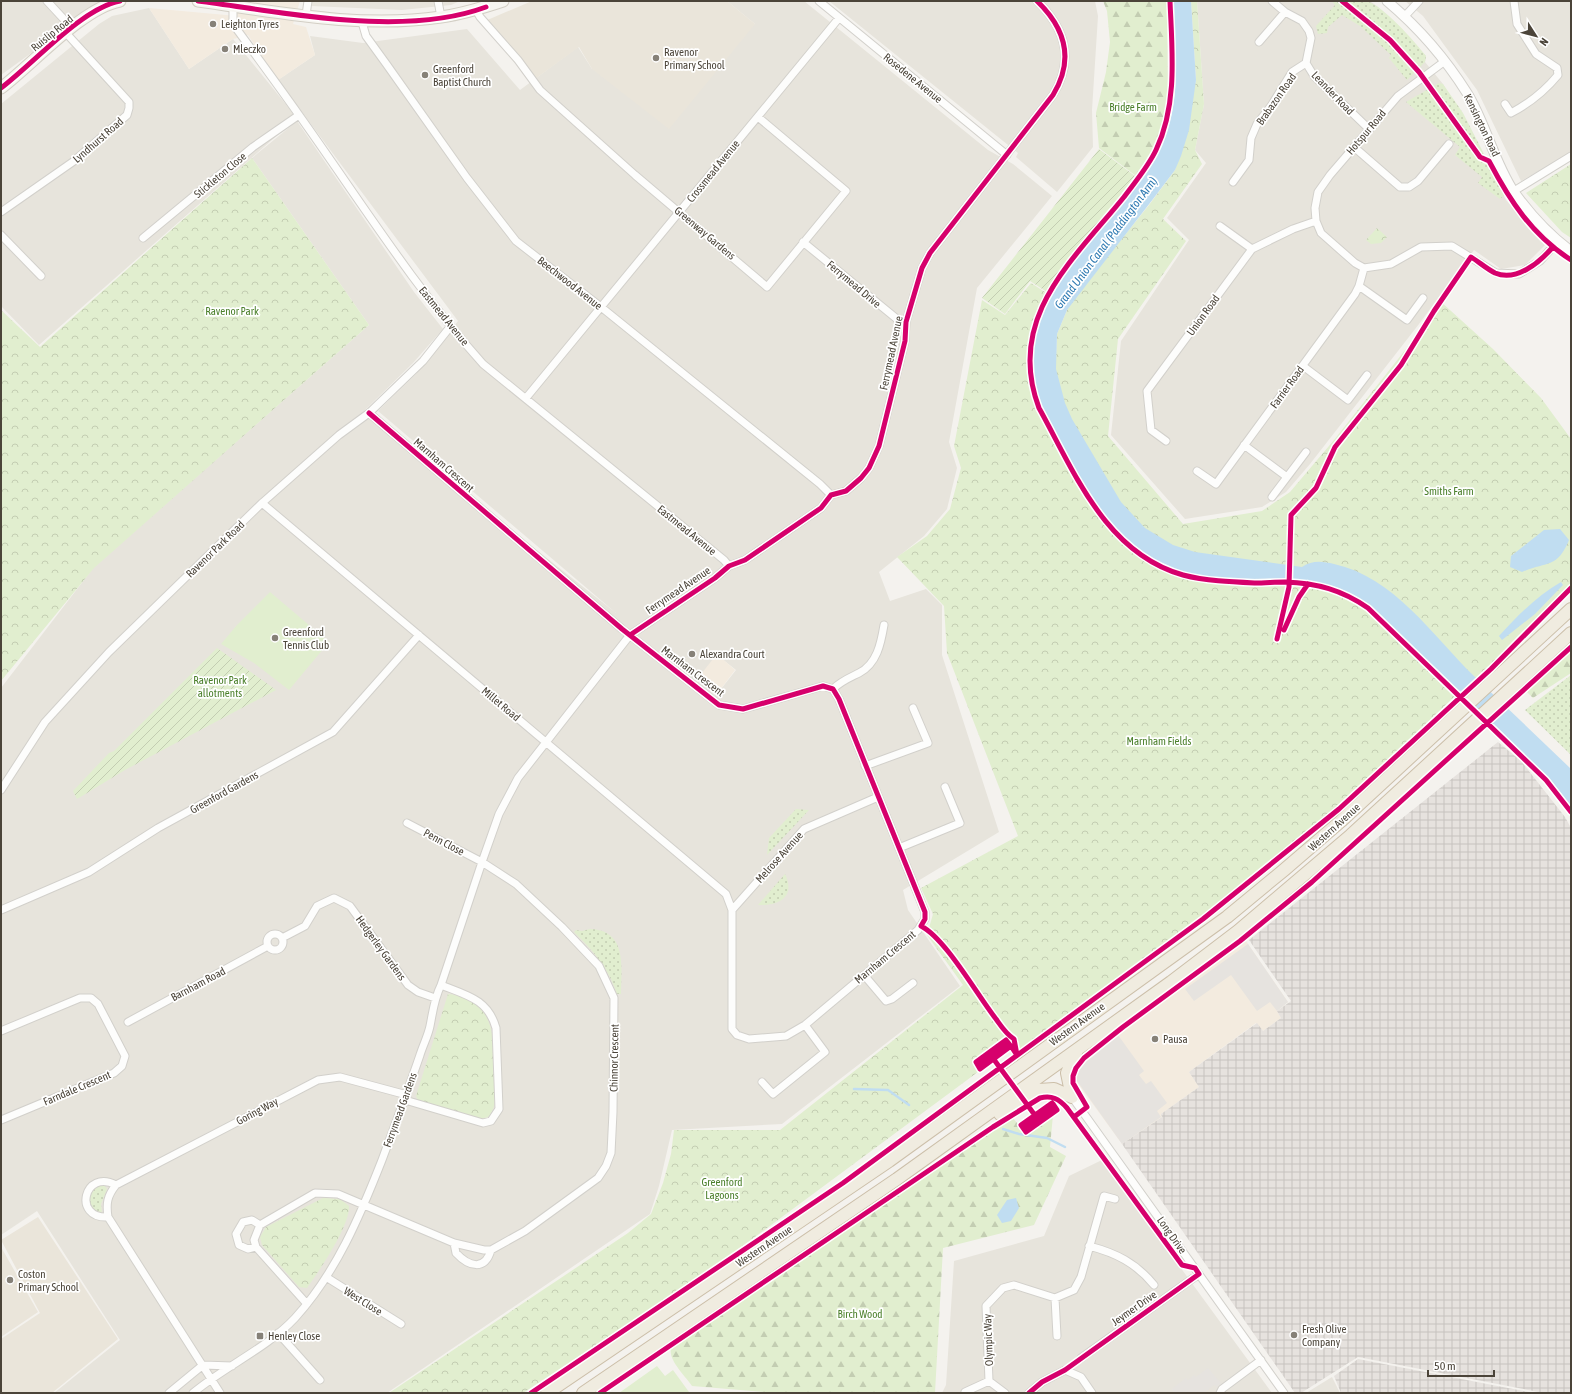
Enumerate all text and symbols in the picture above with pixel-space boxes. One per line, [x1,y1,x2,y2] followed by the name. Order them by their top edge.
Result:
[29,12,75,54] street label: Ruislip Road
[1516,16,1556,56] north arrow
[221,18,279,30] place label: Leighton Tyres
[208,19,218,29] marker: Leighton Tyres
[1537,36,1551,48] text: N
[233,43,266,55] place label: Mleczko
[220,44,230,54] marker: Mleczko
[664,46,725,71] place label: Ravenor Primary School
[881,51,945,105] street label: Rosedene Avenue
[651,53,661,63] marker: Ravenor Primary School
[433,63,491,88] place label: Greenford Baptist Church
[1309,69,1357,117] street label: Leander Road
[420,70,430,80] marker: Greenford Baptist Church
[1254,71,1298,127] street label: Brabazon Road
[1462,92,1502,158] street label: Kensington Road
[1109,101,1157,113] park label: Bridge Farm
[1344,107,1388,157] street label: Hotspur Road
[70,115,126,165] street label: Lyndhurst Road
[684,138,742,204] street label: Crossmead Avenue
[192,150,248,200] street label: Stickleton Close
[1052,174,1160,312] water label: Grand Union Canal (Paddington Arm)
[672,204,738,262] street label: Greenway Gardens
[535,254,605,312] street label: Beechwood Avenue
[825,258,883,310] street label: Ferrymead Drive
[417,284,471,348] street label: Eastmead Avenue
[1184,292,1222,338] street label: Union Road
[205,305,259,317] park label: Ravenor Park
[877,315,905,391] street label: Ferrymead Avenue
[1268,364,1306,410] street label: Farrier Road
[412,436,476,494] street label: Marnham Crescent
[1424,485,1474,497] park label: Smiths Farm
[655,503,719,557] street label: Eastmead Avenue
[183,518,247,580] street label: Ravenor Park Road
[643,564,713,616] street label: Ferrymead Avenue
[283,626,329,651] place label: Greenford Tennis Club
[270,633,280,643] marker: Greenford Tennis Club
[659,643,727,699] street label: Marnham Crescent
[700,648,765,660] place label: Alexandra Court
[687,649,697,659] marker: Alexandra Court
[193,674,247,699] park label: Ravenor Park allotments
[479,685,523,723] street label: Millet Road
[1127,735,1192,747] park label: Marnham Fields
[188,768,260,816] street label: Greenford Gardens
[1306,801,1362,853] street label: Western Avenue
[422,826,466,858] street label: Penn Close
[753,829,805,885] street label: Melrose Avenue
[354,913,408,983] street label: Hedgerley Gardens
[852,928,918,986] street label: Marnham Crescent
[169,965,227,1003] street label: Barnham Road
[1047,1000,1107,1048] street label: Western Avenue
[607,1024,621,1092] street label: Chinnor Crescent
[1163,1033,1188,1045] place label: Pausa
[1150,1034,1160,1044] marker: Pausa
[41,1068,113,1108] street label: Farndale Crescent
[381,1071,419,1149] street label: Ferrymead Gardens
[234,1095,280,1127] street label: Goring Way
[701,1176,743,1201] park label: Greenford Lagoons
[1155,1214,1189,1256] street label: Long Drive
[734,1223,794,1269] street label: Western Avenue
[18,1268,79,1293] place label: Coston Primary School
[5,1275,15,1285] marker: Coston Primary School
[342,1285,384,1317] street label: West Close
[1109,1288,1159,1328] street label: Jeymer Drive
[837,1308,883,1320] park label: Birch Wood
[981,1313,995,1366] street label: Olympic Way
[1302,1323,1346,1348] place label: Fresh Olive Company
[268,1330,320,1342] place label: Henley Close
[1289,1330,1299,1340] marker: Fresh Olive Company
[255,1331,265,1341] marker: Henley Close
[1428,1352,1494,1378] scale bar
[1434,1359,1456,1373] text: 50 m

